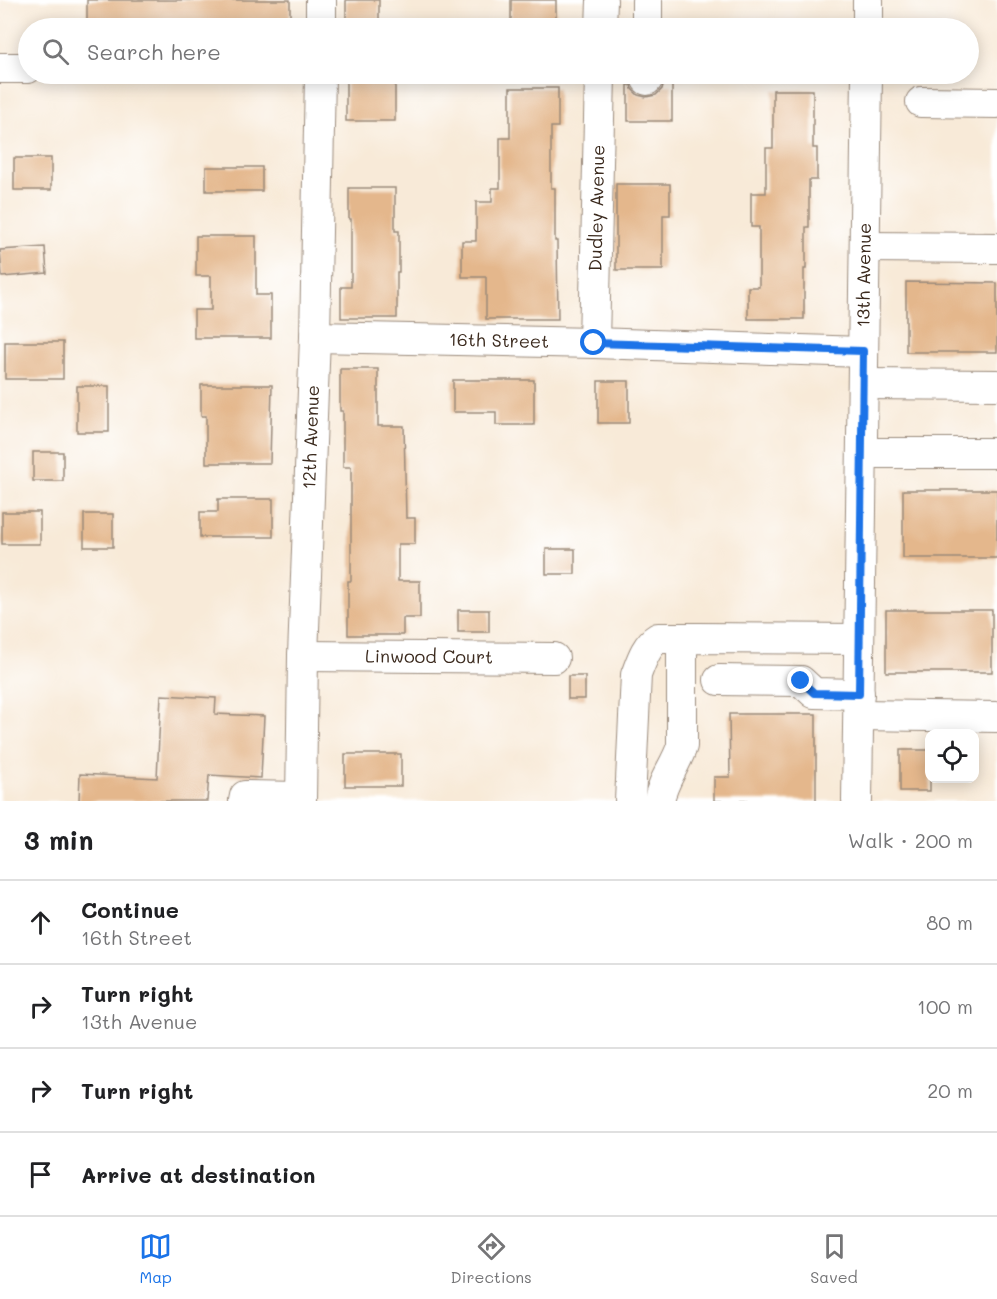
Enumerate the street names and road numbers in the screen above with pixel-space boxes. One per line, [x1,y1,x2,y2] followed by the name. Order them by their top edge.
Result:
[583,144,609,272] street label: Dudley Avenue
[851,222,876,328] street label: 13th Avenue
[449,327,549,353] street label: 16th Street
[296,385,324,490] street label: 12th Avenue
[365,643,493,669] street label: Linwood Court

